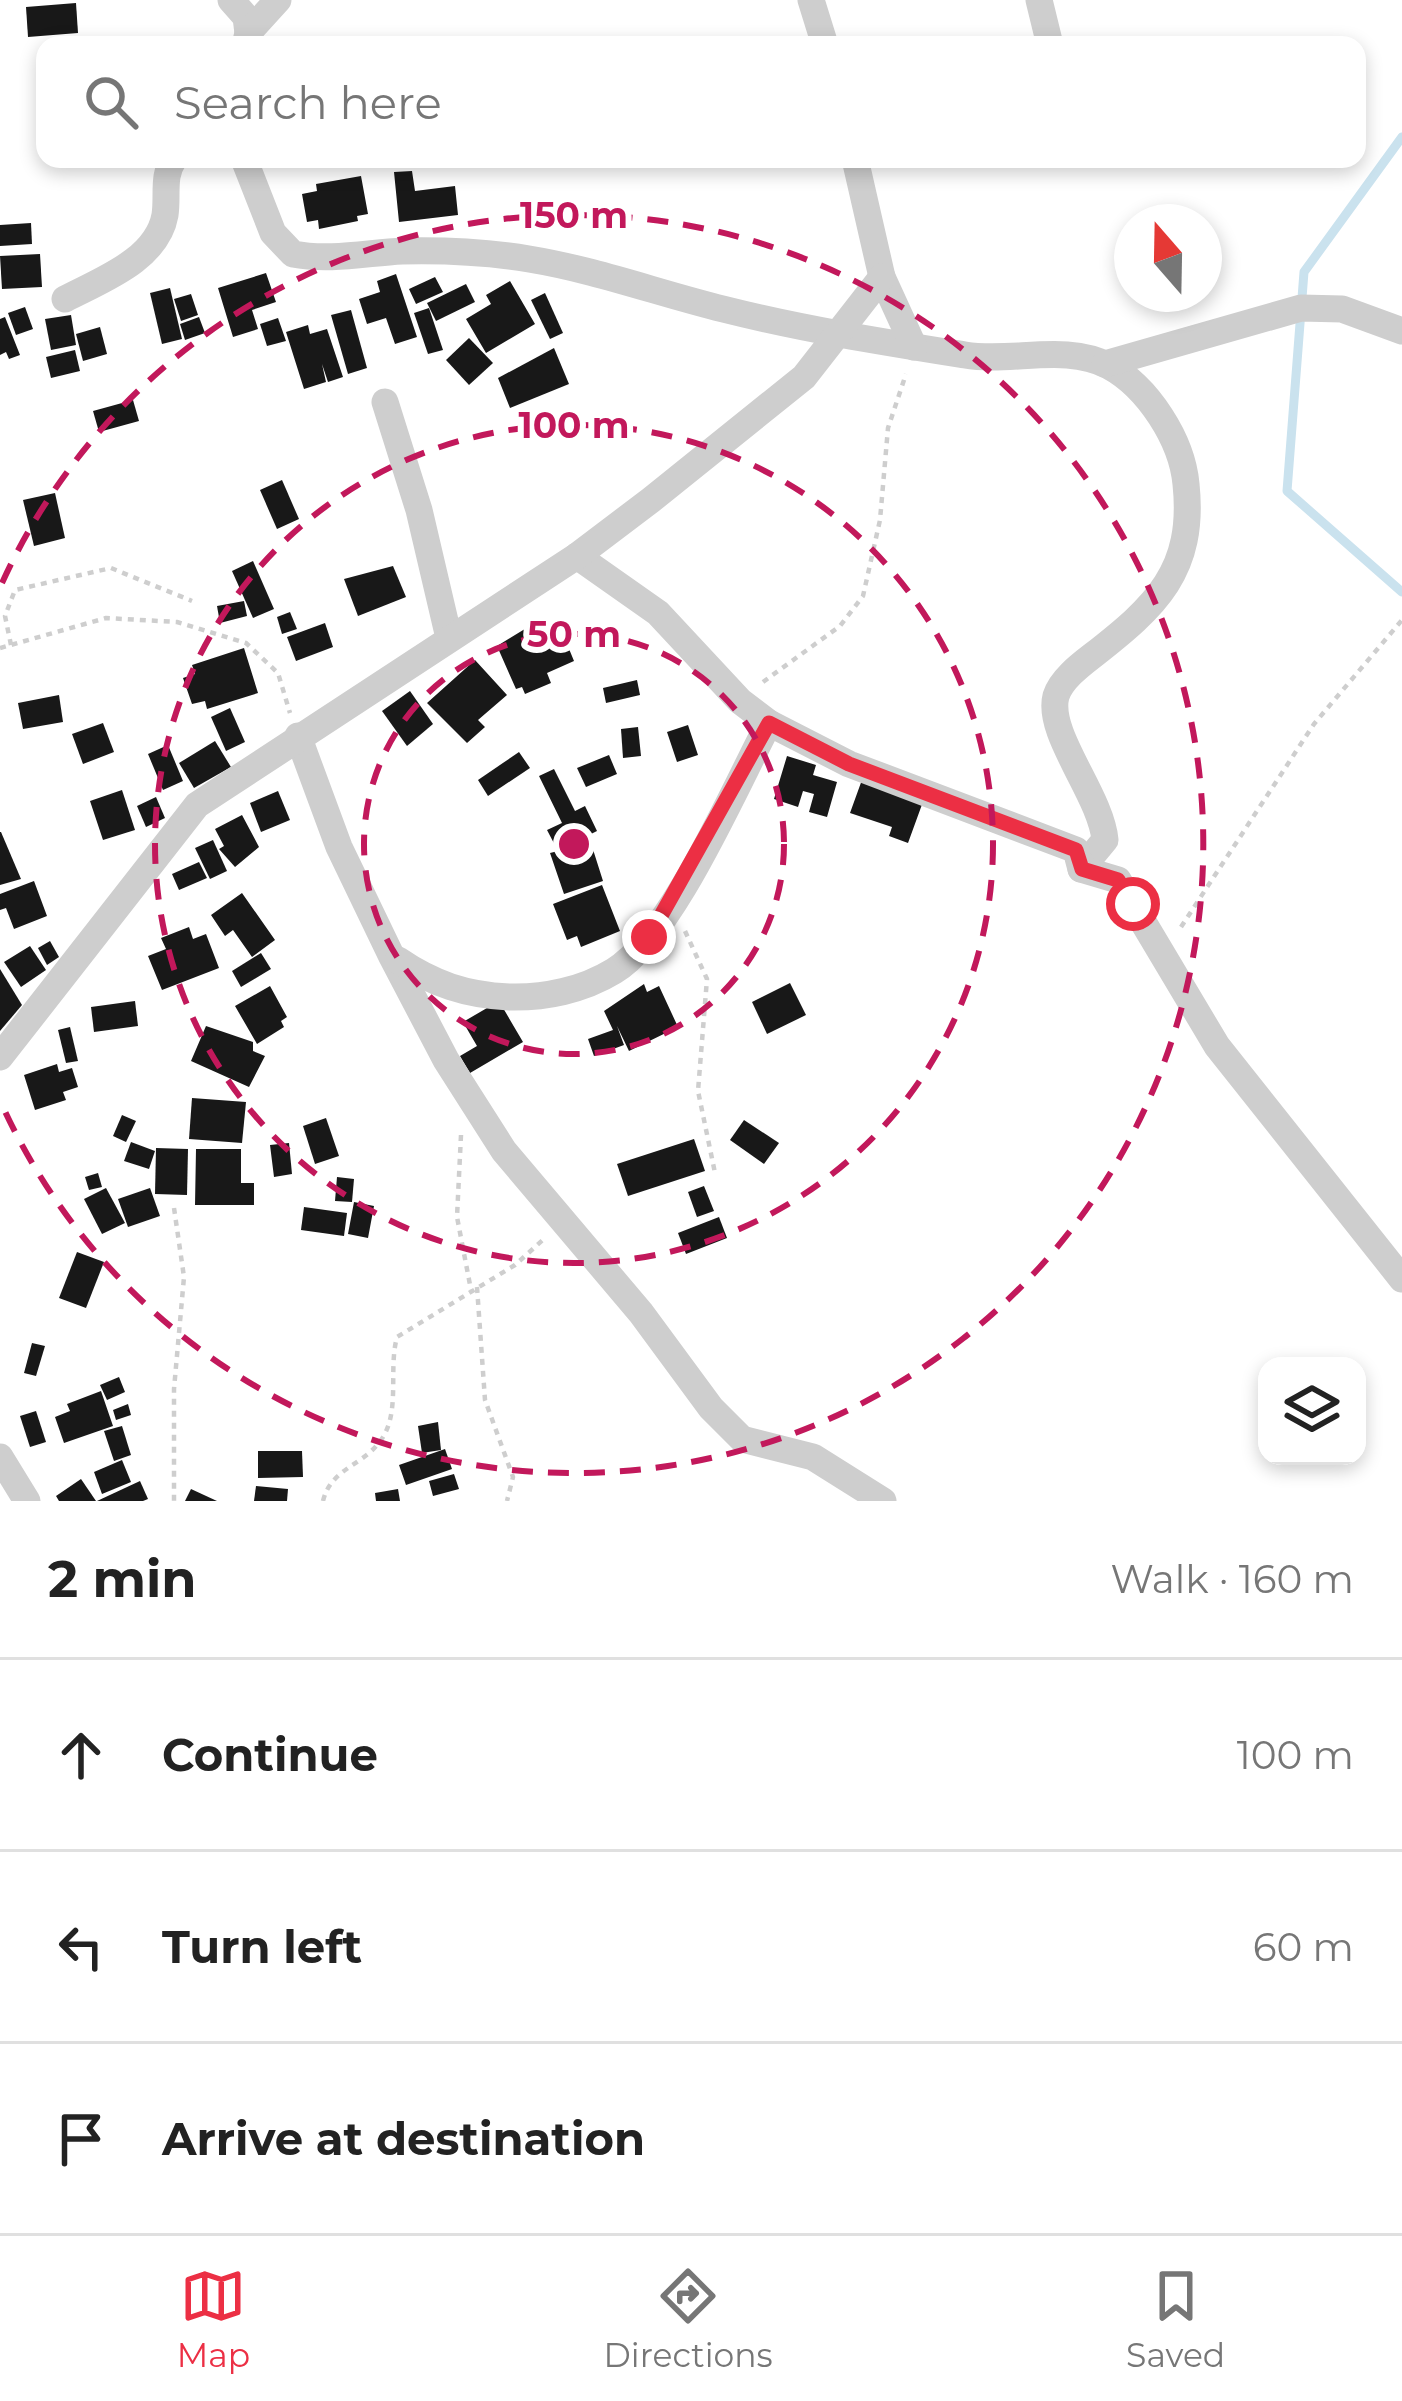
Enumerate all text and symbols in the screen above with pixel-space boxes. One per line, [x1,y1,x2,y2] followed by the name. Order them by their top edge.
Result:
[36,36,1366,168] search box
[78,69,144,135] icon: search
[174,75,442,130] text: Search here
[520,193,628,237] text: 150 m
[1114,204,1222,312] north arrow
[519,403,629,447] text: 100 m
[527,612,621,656] text: 50 m
[553,823,595,865] centre of rings
[1106,877,1160,931] route start
[622,910,676,964] route end
[1258,1357,1366,1465] map controls
[1258,1357,1366,1465] button: layers
[48,1548,197,1610] text: 2 min
[1110,1555,1354,1603] text: Walk · 160 m
[48,1722,114,1788] icon: ahead
[162,1727,378,1782] text: Continue
[1237,1731,1354,1779] text: 100 m
[48,1914,114,1980] icon: left
[162,1919,362,1974] text: Turn left
[1253,1923,1354,1971] text: 60 m
[48,2106,114,2172] icon: arrive
[162,2111,645,2166] text: Arrive at destination
[177,2263,250,2375] tab: Map
[604,2263,773,2375] tab: Directions
[1126,2263,1225,2375] tab: Saved

